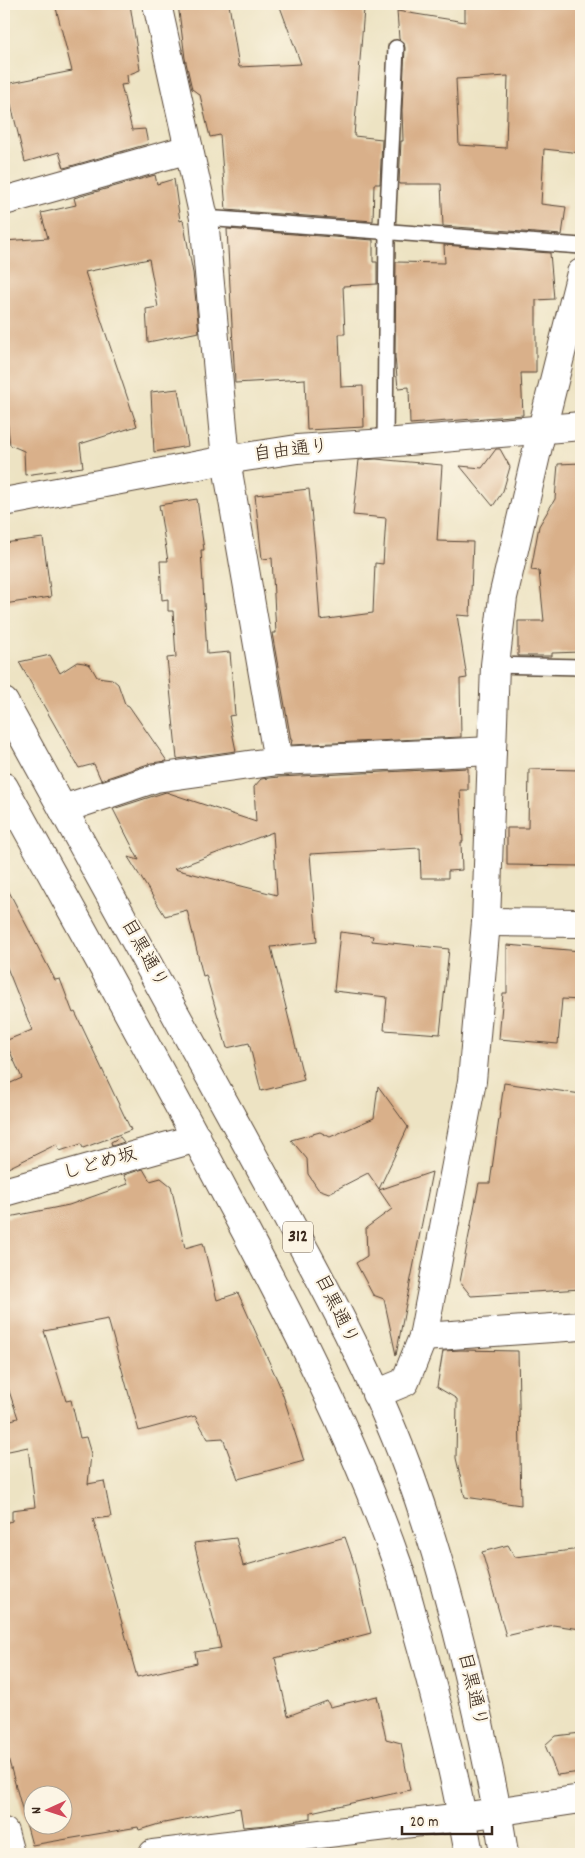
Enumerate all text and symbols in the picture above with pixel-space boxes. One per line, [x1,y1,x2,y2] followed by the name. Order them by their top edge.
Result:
[252,434,330,470] street label: 自由通り
[113,914,173,994] street label: 目黒通り
[60,1142,140,1188] street label: しどめ坂
[283,1222,313,1252] road number: 312
[306,1270,364,1350] street label: 目黒通り
[449,1650,493,1730] street label: 目黒通り
[22,1786,72,1836] north arrow
[402,1803,492,1835] scale bar
[27,1807,47,1815] text: N
[410,1812,438,1834] text: 20 m

